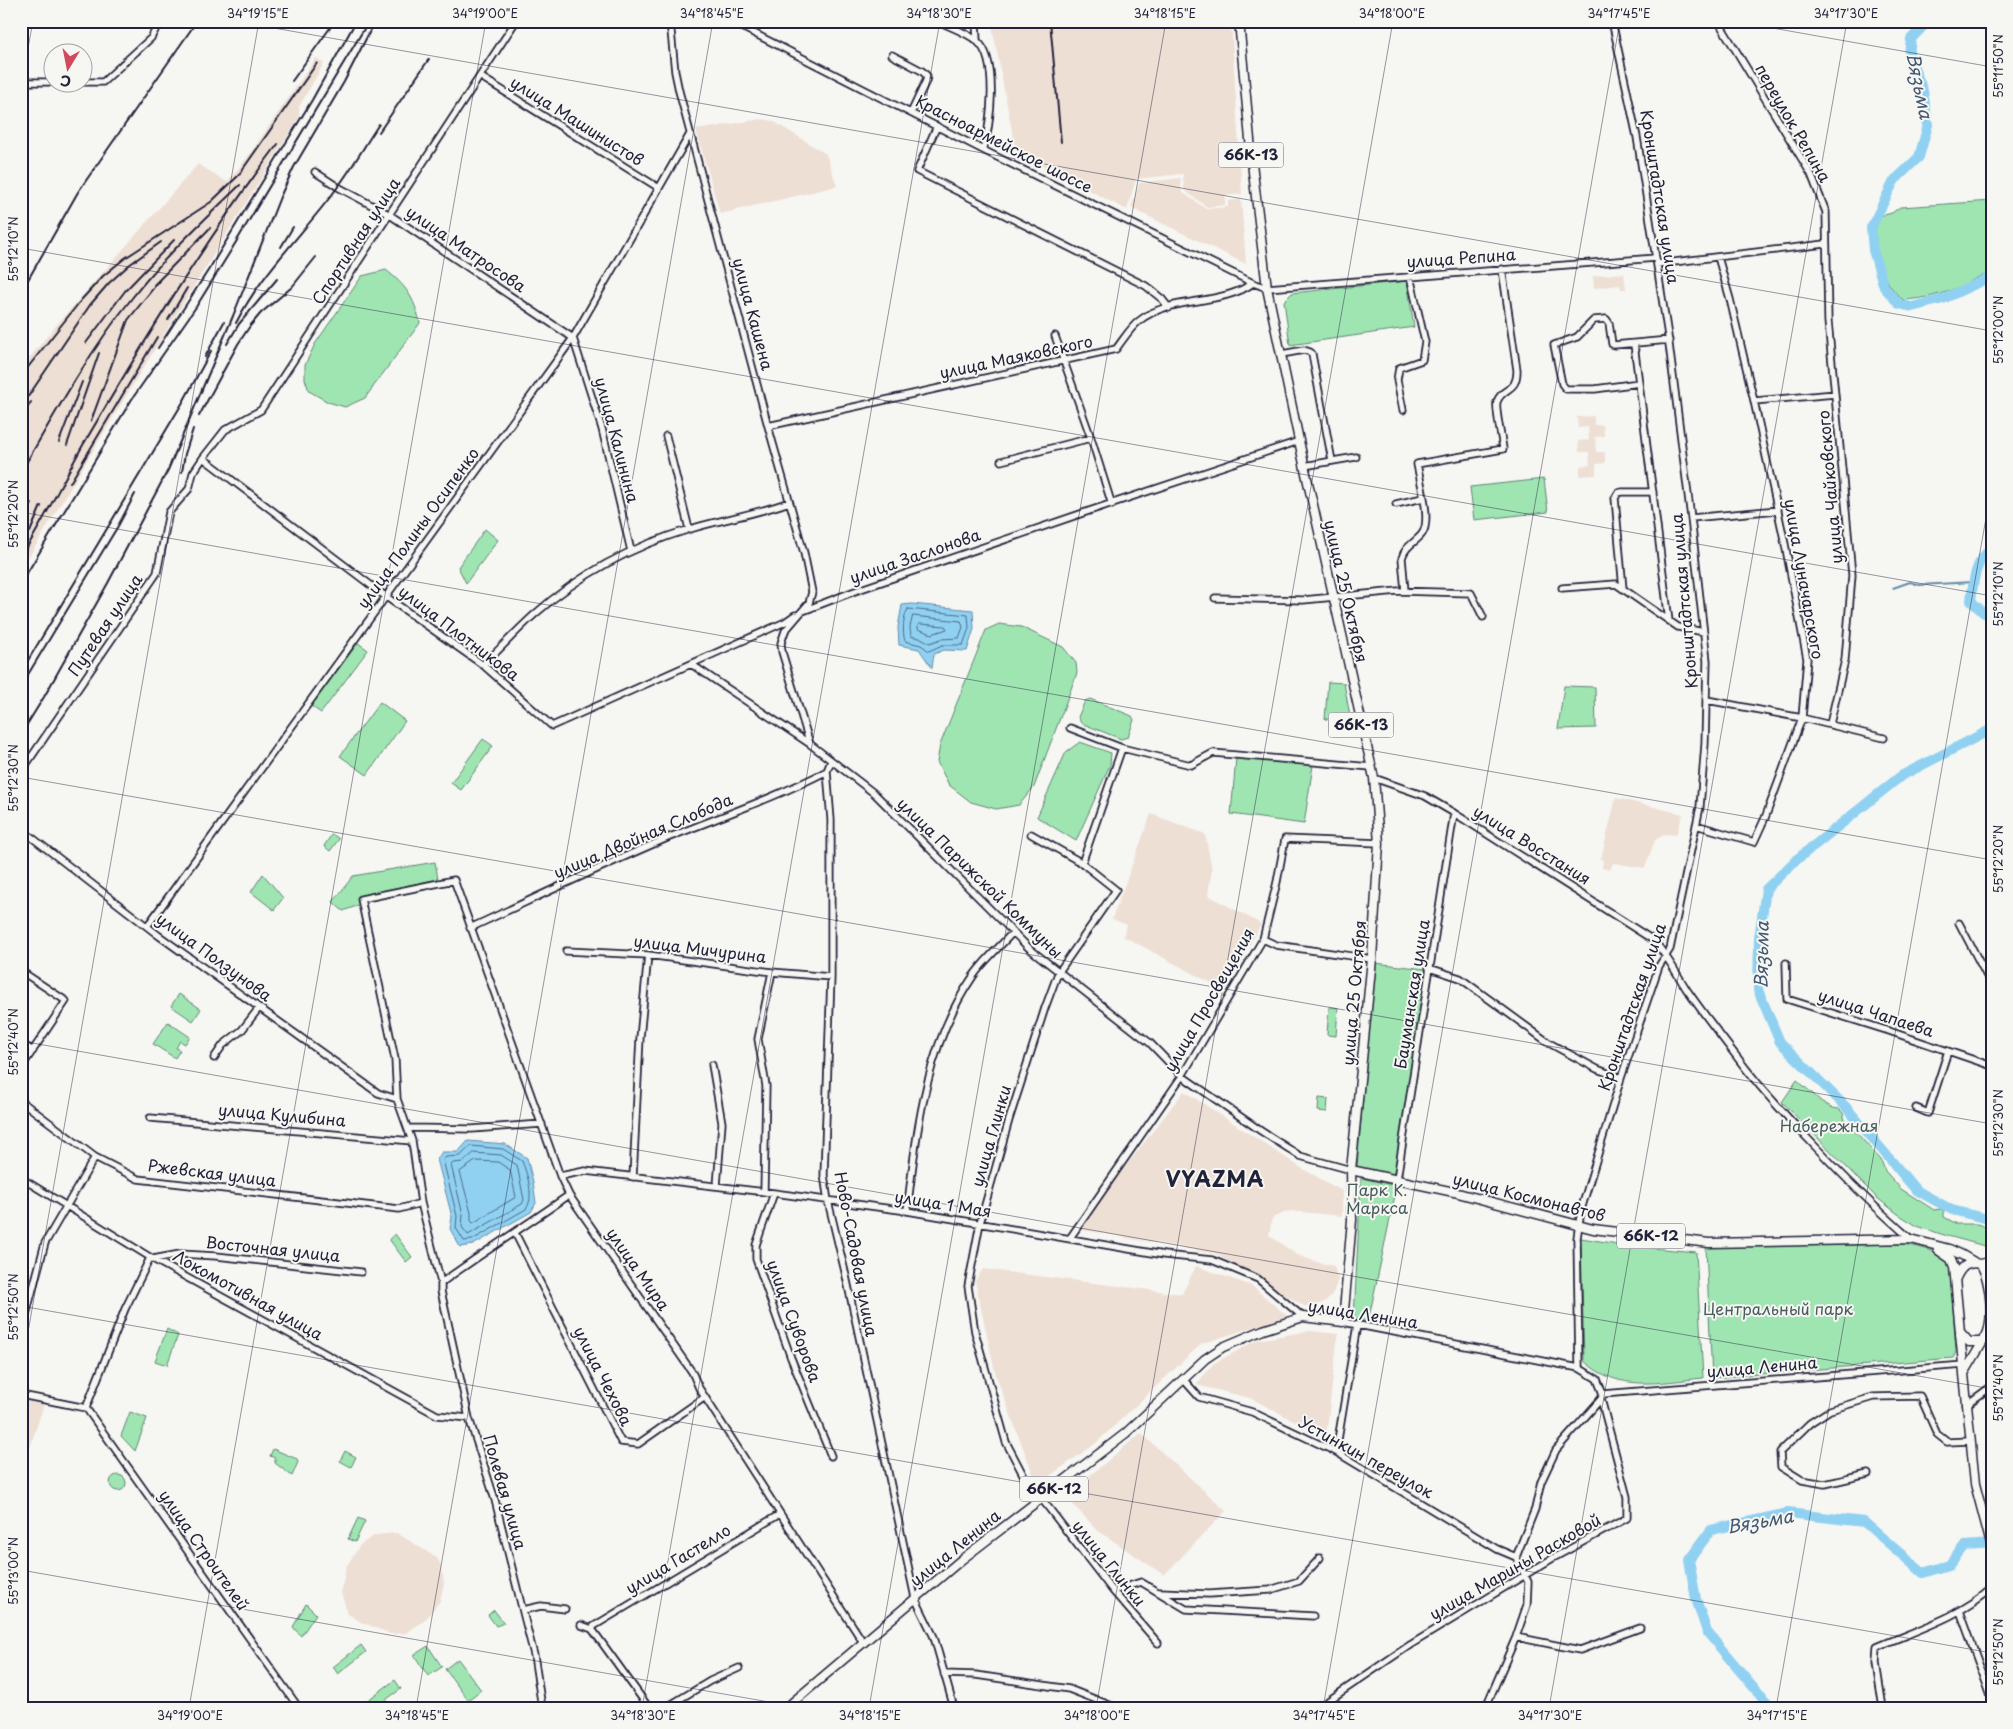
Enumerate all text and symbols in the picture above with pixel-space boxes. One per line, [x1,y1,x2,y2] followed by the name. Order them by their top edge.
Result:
[227,4,289,22] text: 34°19'15"E
[452,4,518,22] text: 34°19'00"E
[680,4,744,22] text: 34°18'45"E
[906,4,972,22] text: 34°18'30"E
[1134,4,1196,22] text: 34°18'15"E
[1359,4,1425,22] text: 34°18'00"E
[1587,4,1651,22] text: 34°17'45"E
[1814,4,1878,22] text: 34°17'30"E
[1989,34,2007,98] text: 55°11'50"N
[42,42,92,92] north arrow
[1900,50,1941,122] water label: Вязьма
[1750,59,1838,186] street label: переулок Репина
[506,69,649,171] street label: улица Машинистов
[59,70,73,93] text: С
[912,88,1097,198] street label: Красноармейское шоссе
[1635,108,1687,286] street label: Кронштадтская улица
[1218,142,1284,168] road number: 66К-13
[305,172,405,309] street label: Спортивная улица
[402,199,531,297] street label: улица Матросова
[4,216,22,282] text: 55°12'10"N
[1406,241,1516,273] street label: улица Репина
[727,255,781,373] street label: улица Кашена
[1989,296,2007,364] text: 55°12'00"N
[937,328,1095,384] street label: улица Маяковского
[590,374,646,505] street label: улица Калинина
[1810,409,1848,565] street label: улица Чайковского
[350,442,484,613] street label: улица Полины Осипенко
[4,480,22,548] text: 55°12'20"N
[1779,497,1831,661] street label: улица Луначарского
[1663,512,1703,690] street label: Кронштадтская улица
[1319,517,1375,664] street label: улица 25 Октября
[846,521,983,589] street label: улица Заслонова
[1989,561,2007,627] text: 55°12'10"N
[61,569,147,680] street label: Путевая улица
[394,579,525,686] street label: улица Плотникова
[1328,712,1394,738] road number: 66К-13
[4,744,22,812] text: 55°12'30"N
[549,786,736,884] street label: улица Двойная Слобода
[892,791,1069,963] street label: улица Парижской Коммуны
[1469,798,1596,890] street label: улица Восстания
[1989,825,2007,893] text: 55°12'20"N
[152,906,277,1006] street label: улица Ползунова
[1387,917,1435,1070] street label: Бауманская улица
[1335,919,1371,1067] street label: улица 25 Октября
[1591,920,1671,1094] street label: Кронштадтская улица
[1746,920,1775,989] water label: Вязьма
[1157,923,1259,1076] street label: улица Просвещения
[633,928,768,968] street label: улица Мичурина
[1815,982,1937,1042] street label: улица Чапаева
[4,1008,22,1076] text: 55°12'40"N
[964,1082,1016,1189] street label: улица Глинки
[1989,1089,2007,1157] text: 55°12'30"N
[217,1096,347,1132] street label: улица Кулибина
[1780,1113,1878,1137] park label: Набережная
[147,1152,277,1192] street label: Ржевская улица
[1165,1162,1265,1194] district label: VYAZMA
[1450,1165,1608,1227] street label: улица Космонавтов
[829,1169,885,1338] street label: Ново-Садовая улица
[1346,1177,1408,1219] park label: Парк К. Маркса
[893,1184,993,1223] street label: улица 1 Мая
[601,1222,676,1315] street label: улица Мира
[1617,1224,1685,1248] road number: 66К-12
[205,1229,342,1267] street label: Восточная улица
[169,1243,328,1345] street label: Локомотивная улица
[762,1256,828,1385] street label: улица Суворова
[4,1273,22,1341] text: 55°12'50"N
[1306,1292,1420,1334] street label: улица Ленина
[1703,1296,1854,1320] park label: Центральный парк
[568,1322,639,1430] street label: улица Чехова
[1706,1349,1818,1383] street label: улица Ленина
[1989,1354,2007,1422] text: 55°12'40"N
[1295,1409,1439,1503] street label: Устинкин переулок
[478,1431,534,1552] street label: Полевая улица
[1020,1476,1088,1502] road number: 66К-12
[154,1484,256,1615] street label: улица Строителей
[1724,1501,1796,1540] water label: Вязьма
[904,1503,1005,1591] street label: улица Ленина
[1424,1507,1605,1625] street label: улица Марины Расковой
[1067,1514,1152,1611] street label: улица Глинки
[620,1517,735,1599] street label: улица Гастелло
[4,1537,22,1605] text: 55°13'00"N
[1989,1618,2007,1686] text: 55°12'50"N
[157,1706,223,1724] text: 34°19'00"E
[385,1706,449,1724] text: 34°18'45"E
[610,1706,676,1724] text: 34°18'30"E
[839,1706,901,1724] text: 34°18'15"E
[1064,1706,1130,1724] text: 34°18'00"E
[1292,1706,1356,1724] text: 34°17'45"E
[1518,1706,1582,1724] text: 34°17'30"E
[1746,1706,1808,1724] text: 34°17'15"E

